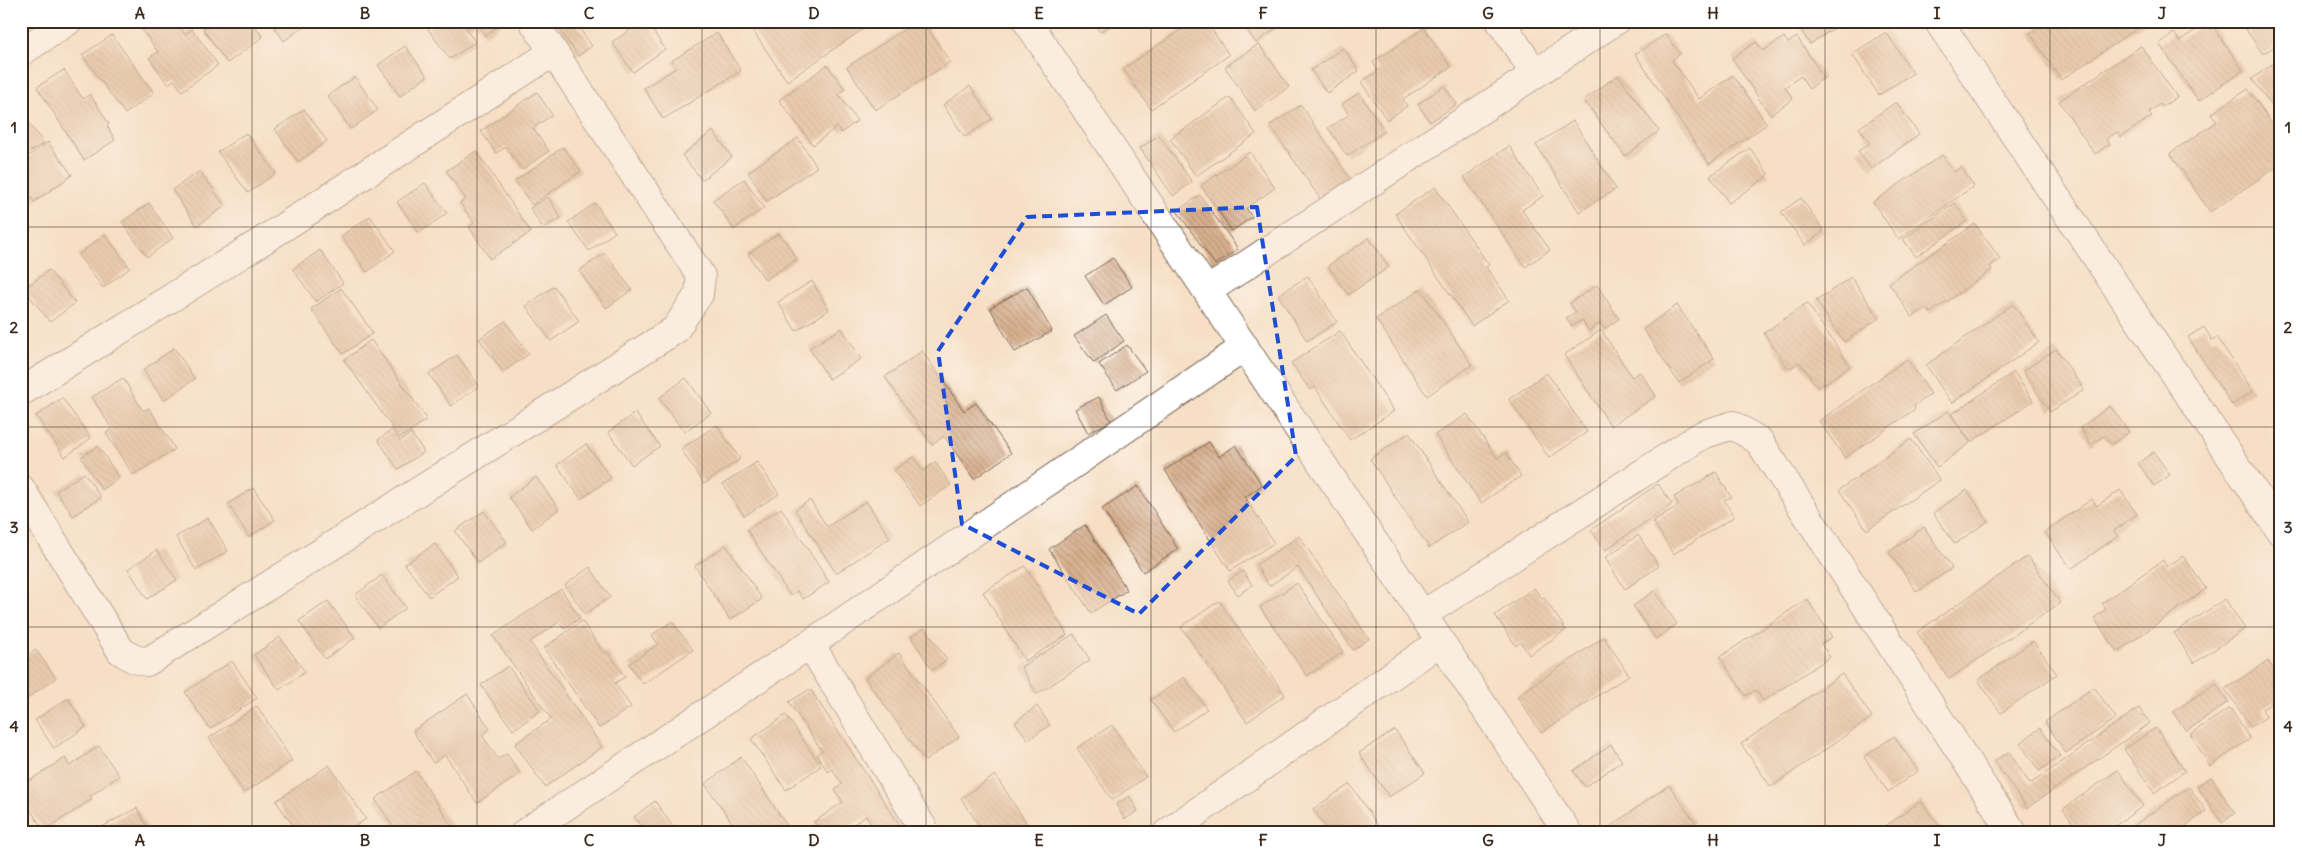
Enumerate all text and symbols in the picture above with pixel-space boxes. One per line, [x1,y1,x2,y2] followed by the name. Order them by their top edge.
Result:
[135,3,145,23] text: A
[360,3,371,23] text: B
[584,3,595,23] text: C
[808,3,820,23] text: D
[1034,3,1044,23] text: E
[1258,3,1268,23] text: F
[1482,3,1494,23] text: G
[1707,3,1719,23] text: H
[1934,3,1941,23] text: I
[2158,3,2167,23] text: J
[11,117,17,137] text: 1
[2285,117,2291,137] text: 1
[10,317,19,337] text: 2
[2284,317,2293,337] text: 2
[9,517,19,537] text: 3
[2283,517,2293,537] text: 3
[9,716,19,736] text: 4
[2283,716,2293,736] text: 4
[135,830,145,850] text: A
[360,830,371,850] text: B
[584,830,595,850] text: C
[808,830,820,850] text: D
[1034,830,1044,850] text: E
[1258,830,1268,850] text: F
[1482,830,1494,850] text: G
[1707,830,1719,850] text: H
[1934,830,1941,850] text: I
[2158,830,2167,850] text: J

